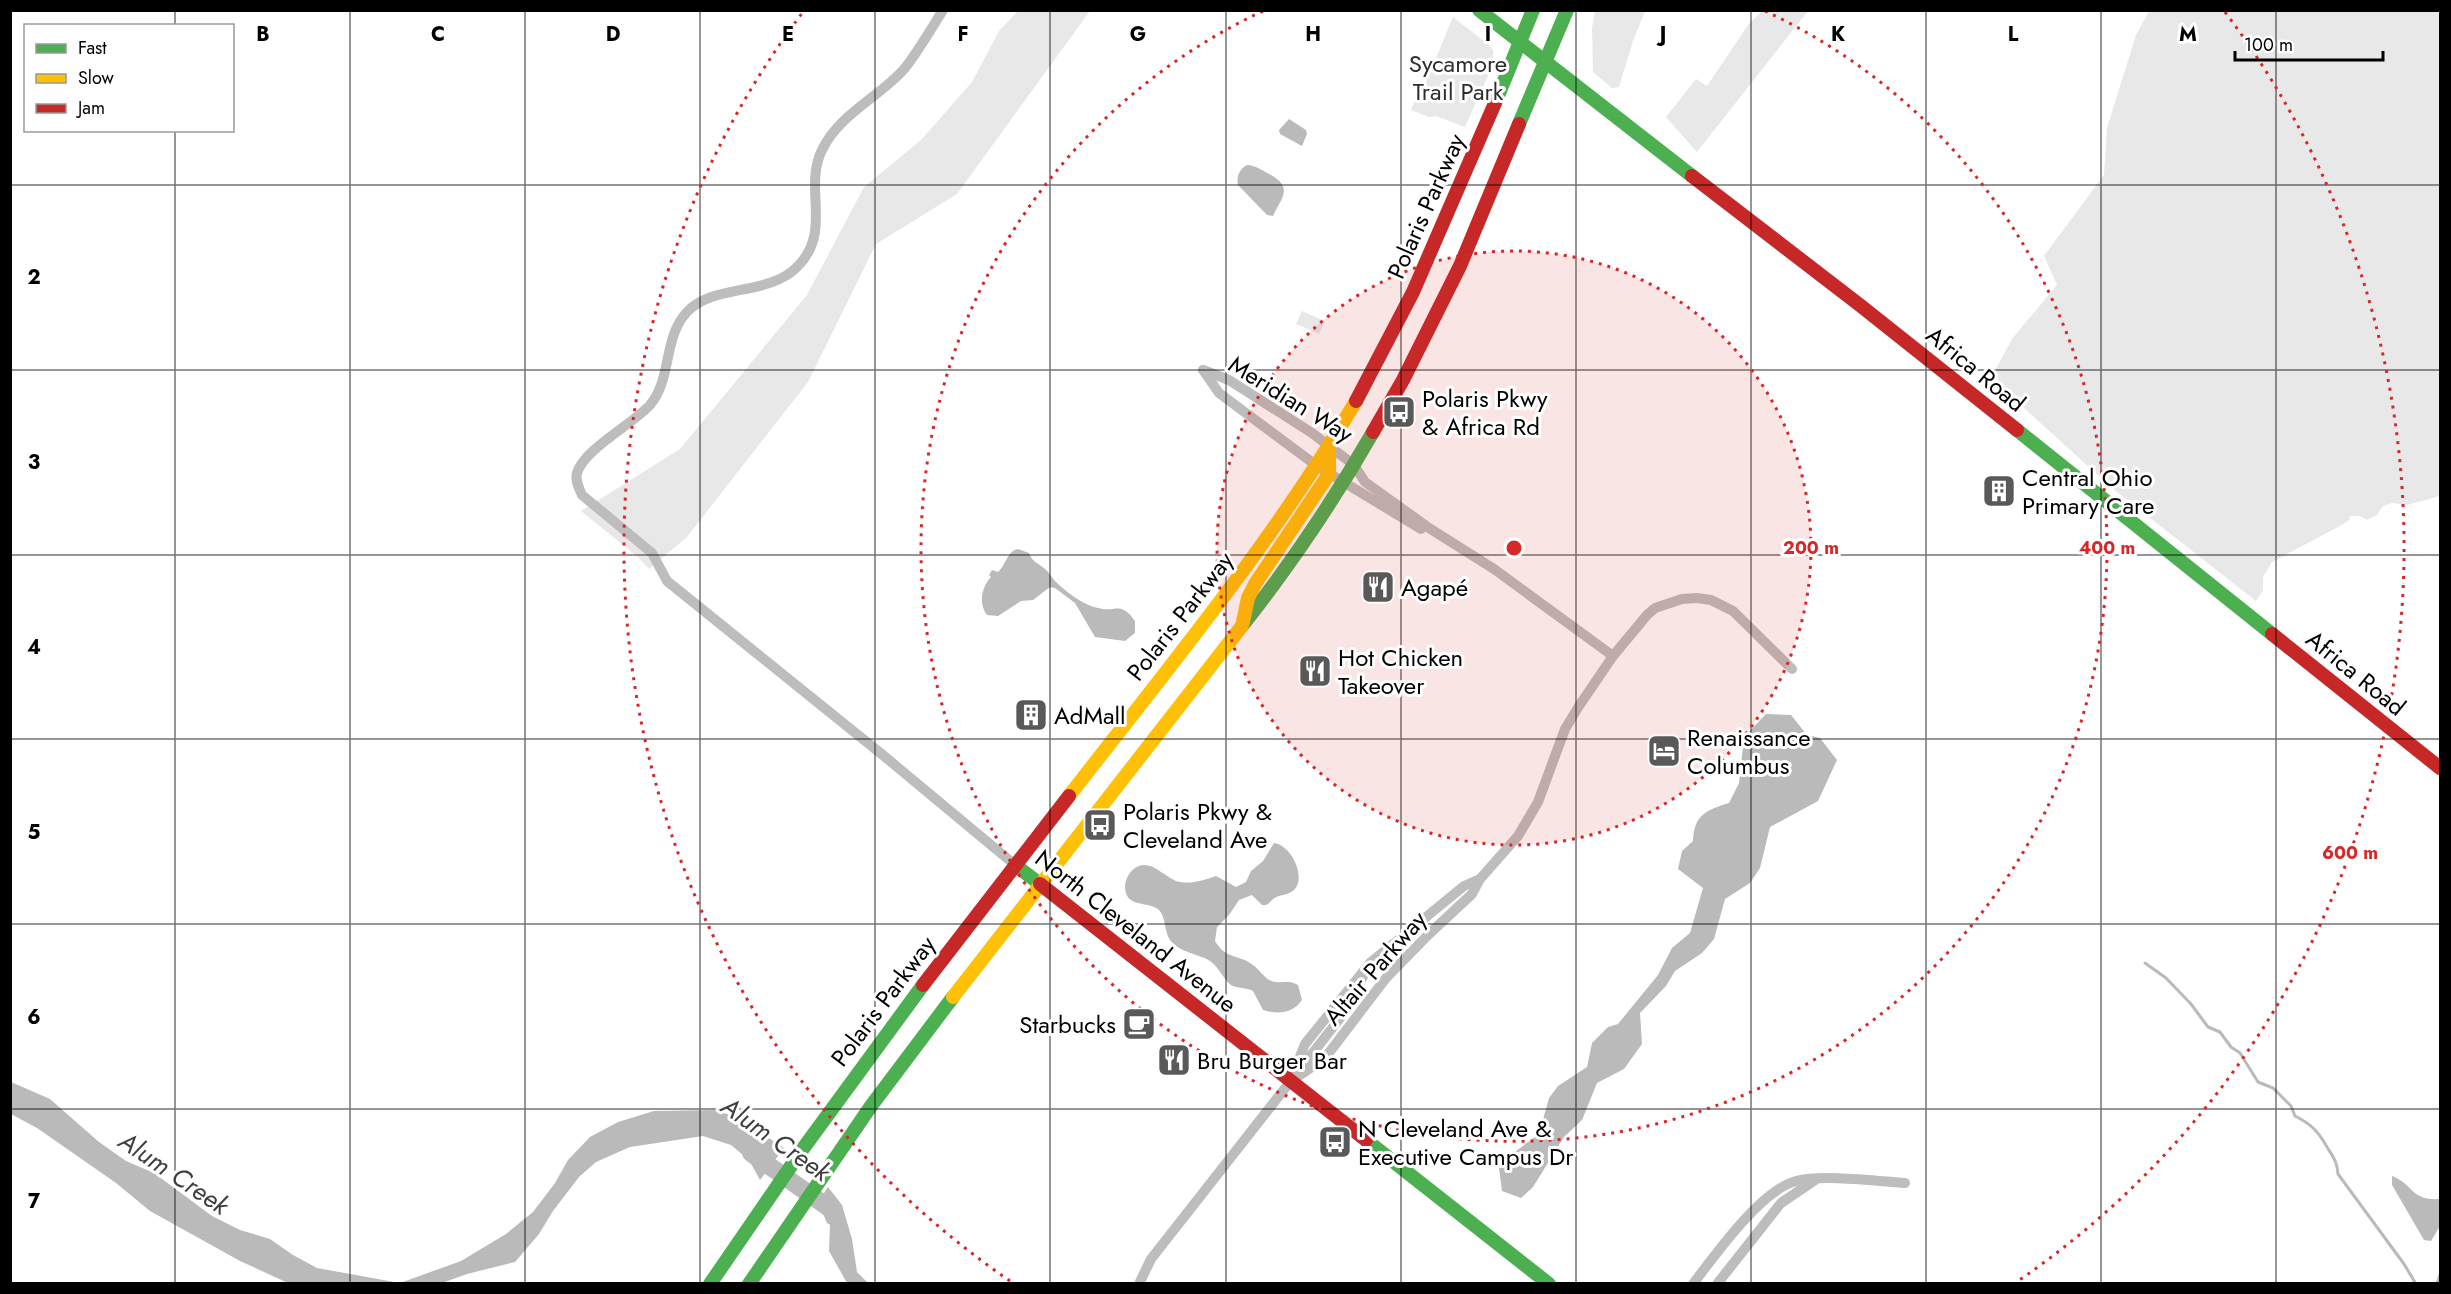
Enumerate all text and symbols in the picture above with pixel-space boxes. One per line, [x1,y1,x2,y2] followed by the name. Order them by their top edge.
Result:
[256,20,270,49] text: B
[431,20,445,49] text: C
[606,20,620,49] text: D
[782,20,794,49] text: E
[957,20,969,49] text: F
[1130,20,1146,49] text: G
[1305,20,1321,49] text: H
[1485,20,1491,49] text: I
[1656,20,1666,49] text: J
[1831,20,1845,49] text: K
[2008,20,2019,49] text: L
[2179,20,2197,49] text: M
[24,24,234,132] legend
[2235,24,2384,62] scale bar
[2244,32,2293,58] text: 100 m
[78,35,107,61] text: Fast
[1409,46,1507,109] park label: Sycamore Trail Park
[78,65,115,91] text: Slow
[76,95,105,121] text: Jam
[1378,128,1474,284] street label: Polaris Parkway
[27,263,41,292] text: 2
[1919,318,2033,420] street label: Africa Road
[1222,347,1360,451] street label: Meridian Way
[1422,381,1548,444] place label: Polaris Pkwy & Africa Rd
[1381,394,1417,430] bus stop icon: Polaris Pkwy & Africa Rd
[28,448,40,477] text: 3
[2022,460,2154,523] place label: Central Ohio Primary Care
[1981,473,2017,509] building icon: Central Ohio Primary Care
[1783,535,1839,561] text: 200 m
[2079,535,2135,561] text: 400 m
[1504,538,1524,558] centre of rings
[1118,544,1242,688] street label: Polaris Parkway
[1360,569,1396,605] restaurant icon: Agapé
[1401,570,1468,605] place label: Agapé
[2299,622,2413,724] street label: Africa Road
[27,633,41,662] text: 4
[1338,640,1463,703] place label: Hot Chicken Takeover
[1297,653,1333,689] restaurant icon: Hot Chicken Takeover
[1013,697,1049,733] building icon: AdMall
[1054,698,1126,733] place label: AdMall
[1687,720,1811,783] place label: Renaissance Columbus
[1646,733,1682,769] hotel icon: Renaissance Columbus
[1123,794,1272,857] place label: Polaris Pkwy & Cleveland Ave
[1082,807,1118,843] bus stop icon: Polaris Pkwy & Cleveland Ave
[28,818,41,847] text: 5
[2322,840,2378,866] text: 600 m
[1028,841,1244,1021] street label: North Cleveland Avenue
[1315,903,1435,1033] street label: Altair Parkway
[822,928,944,1074] street label: Polaris Parkway
[27,1003,41,1032] text: 6
[1121,1006,1157,1042] cafe icon: Starbucks
[1019,1007,1116,1042] place label: Starbucks
[1156,1042,1192,1078] restaurant icon: Bru Burger Bar
[1197,1043,1348,1078] place label: Bru Burger Bar
[713,1087,840,1192] water label: Alum Creek
[1358,1111,1574,1174] place label: N Cleveland Ave & Executive Campus Dr
[110,1122,238,1225] water label: Alum Creek
[1317,1124,1353,1160] bus stop icon: N Cleveland Ave & Executive Campus Dr
[28,1187,41,1216] text: 7

